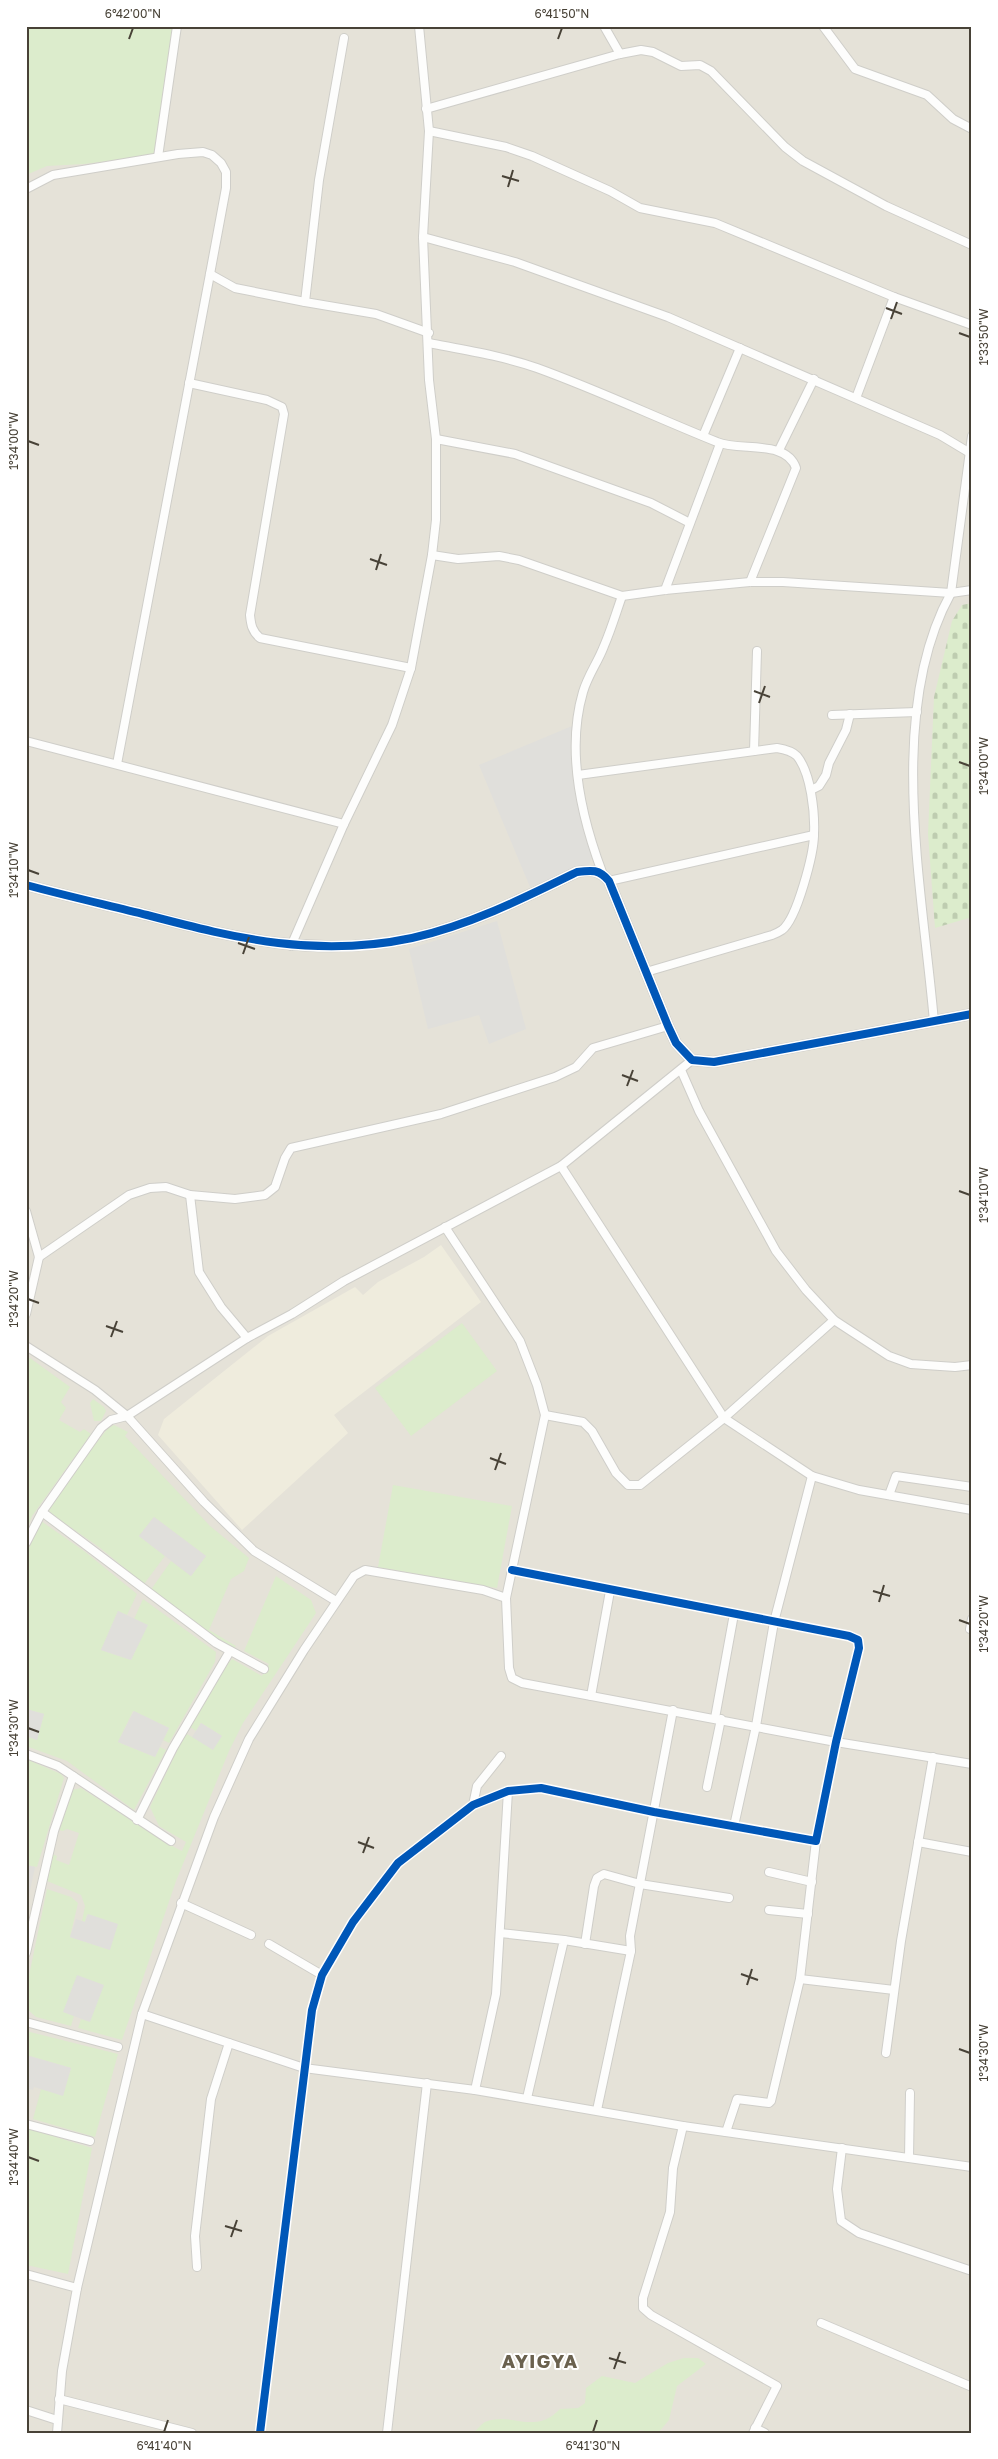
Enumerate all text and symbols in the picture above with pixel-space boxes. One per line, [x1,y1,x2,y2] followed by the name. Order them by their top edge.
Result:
[105,6,161,21] text: 6°42'00"N
[535,6,589,21] text: 6°41'50"N
[976,308,991,366] text: 1°33'50"W
[6,412,21,470] text: 1°34'00"W
[976,737,991,795] text: 1°34'00"W
[6,841,21,898] text: 1°34'10"W
[976,1166,991,1223] text: 1°34'10"W
[6,1270,21,1328] text: 1°34'20"W
[976,1595,991,1653] text: 1°34'20"W
[6,1699,21,1757] text: 1°34'30"W
[976,2024,991,2082] text: 1°34'30"W
[6,2128,21,2186] text: 1°34'40"W
[502,2349,578,2372] district label: AYIGYA
[136,2438,192,2453] text: 6°41'40"N
[566,2438,620,2453] text: 6°41'30"N

